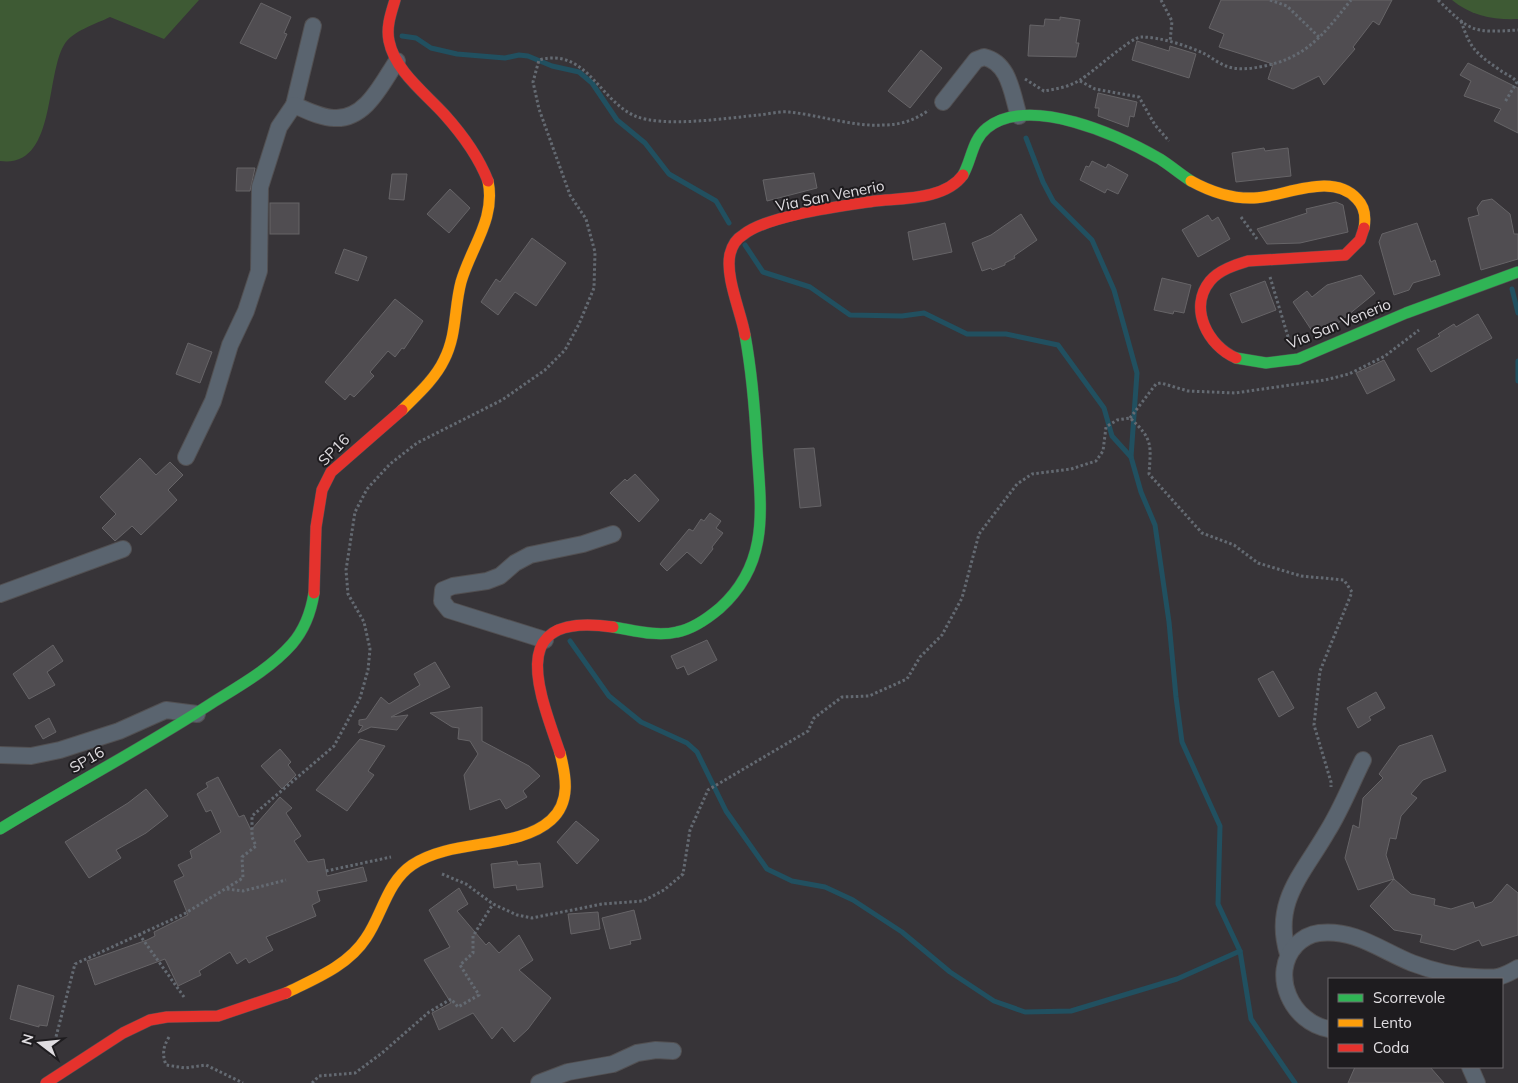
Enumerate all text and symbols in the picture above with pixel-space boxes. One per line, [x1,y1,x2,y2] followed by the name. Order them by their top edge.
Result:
[774,176,886,215] street label: Via San Venerio
[1284,294,1394,353] street label: Via San Venerio
[314,430,353,469] street label: SP16
[66,742,108,777] street label: SP16
[1328,978,1503,1068] legend
[1373,988,1445,1007] text: Scorrevole
[1373,1013,1412,1032] text: Lento
[15,1018,65,1068] north arrow
[17,1032,38,1047] text: N
[1373,1038,1409,1057] text: Coda

